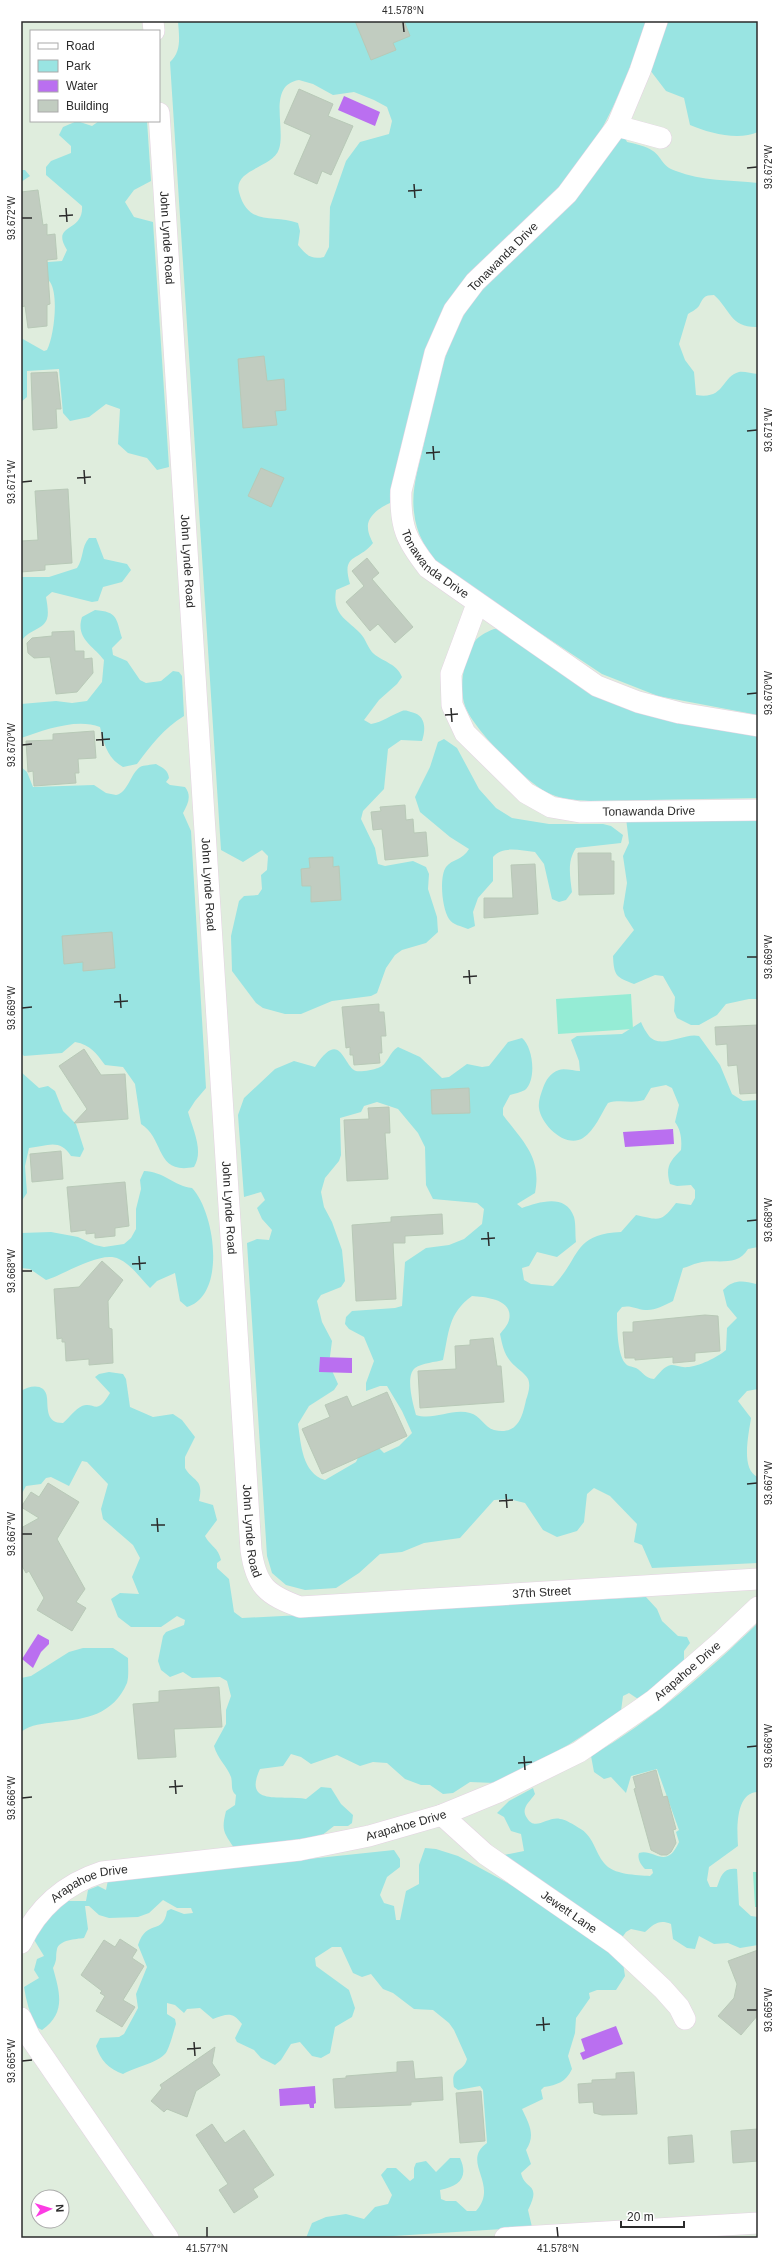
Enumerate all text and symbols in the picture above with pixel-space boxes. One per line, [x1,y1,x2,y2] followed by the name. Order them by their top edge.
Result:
[382,5,424,16] text: 41.578°N
[30,30,160,122] legend
[66,39,95,53] text: Road
[66,59,92,73] text: Park
[66,79,98,93] text: Water
[66,99,109,113] text: Building
[763,144,774,189] text: 93.672°W
[157,191,177,285] street label: John Lynde Road
[6,195,17,240] text: 93.672°W
[465,219,541,295] street label: Tonawanda Drive
[763,407,774,452] text: 93.671°W
[6,459,17,504] text: 93.671°W
[178,514,198,608] street label: John Lynde Road
[398,527,472,601] street label: Tonawanda Drive
[763,670,774,715] text: 93.670°W
[6,722,17,767] text: 93.670°W
[602,804,696,819] street label: Tonawanda Drive
[198,837,218,932] street label: John Lynde Road
[763,934,774,979] text: 93.669°W
[6,985,17,1030] text: 93.669°W
[219,1161,239,1255] street label: John Lynde Road
[763,1197,774,1242] text: 93.668°W
[6,1248,17,1293] text: 93.668°W
[763,1460,774,1505] text: 93.667°W
[240,1484,264,1580] street label: John Lynde Road
[6,1511,17,1556] text: 93.667°W
[512,1583,572,1601] street label: 37th Street
[651,1638,724,1704] street label: Arapahoe Drive
[763,1723,774,1768] text: 93.666°W
[6,1775,17,1820] text: 93.666°W
[364,1807,449,1844] street label: Arapahoe Drive
[48,1862,129,1905] street label: Arapahoe Drive
[538,1888,600,1936] street label: Jewett Lane
[763,1987,774,2032] text: 93.665°W
[6,2038,17,2083] text: 93.665°W
[30,2189,70,2229] north arrow
[621,2203,684,2229] scale bar
[54,2204,66,2213] text: N
[627,2210,654,2224] text: 20 m
[186,2243,228,2254] text: 41.577°N
[537,2243,579,2254] text: 41.578°N

